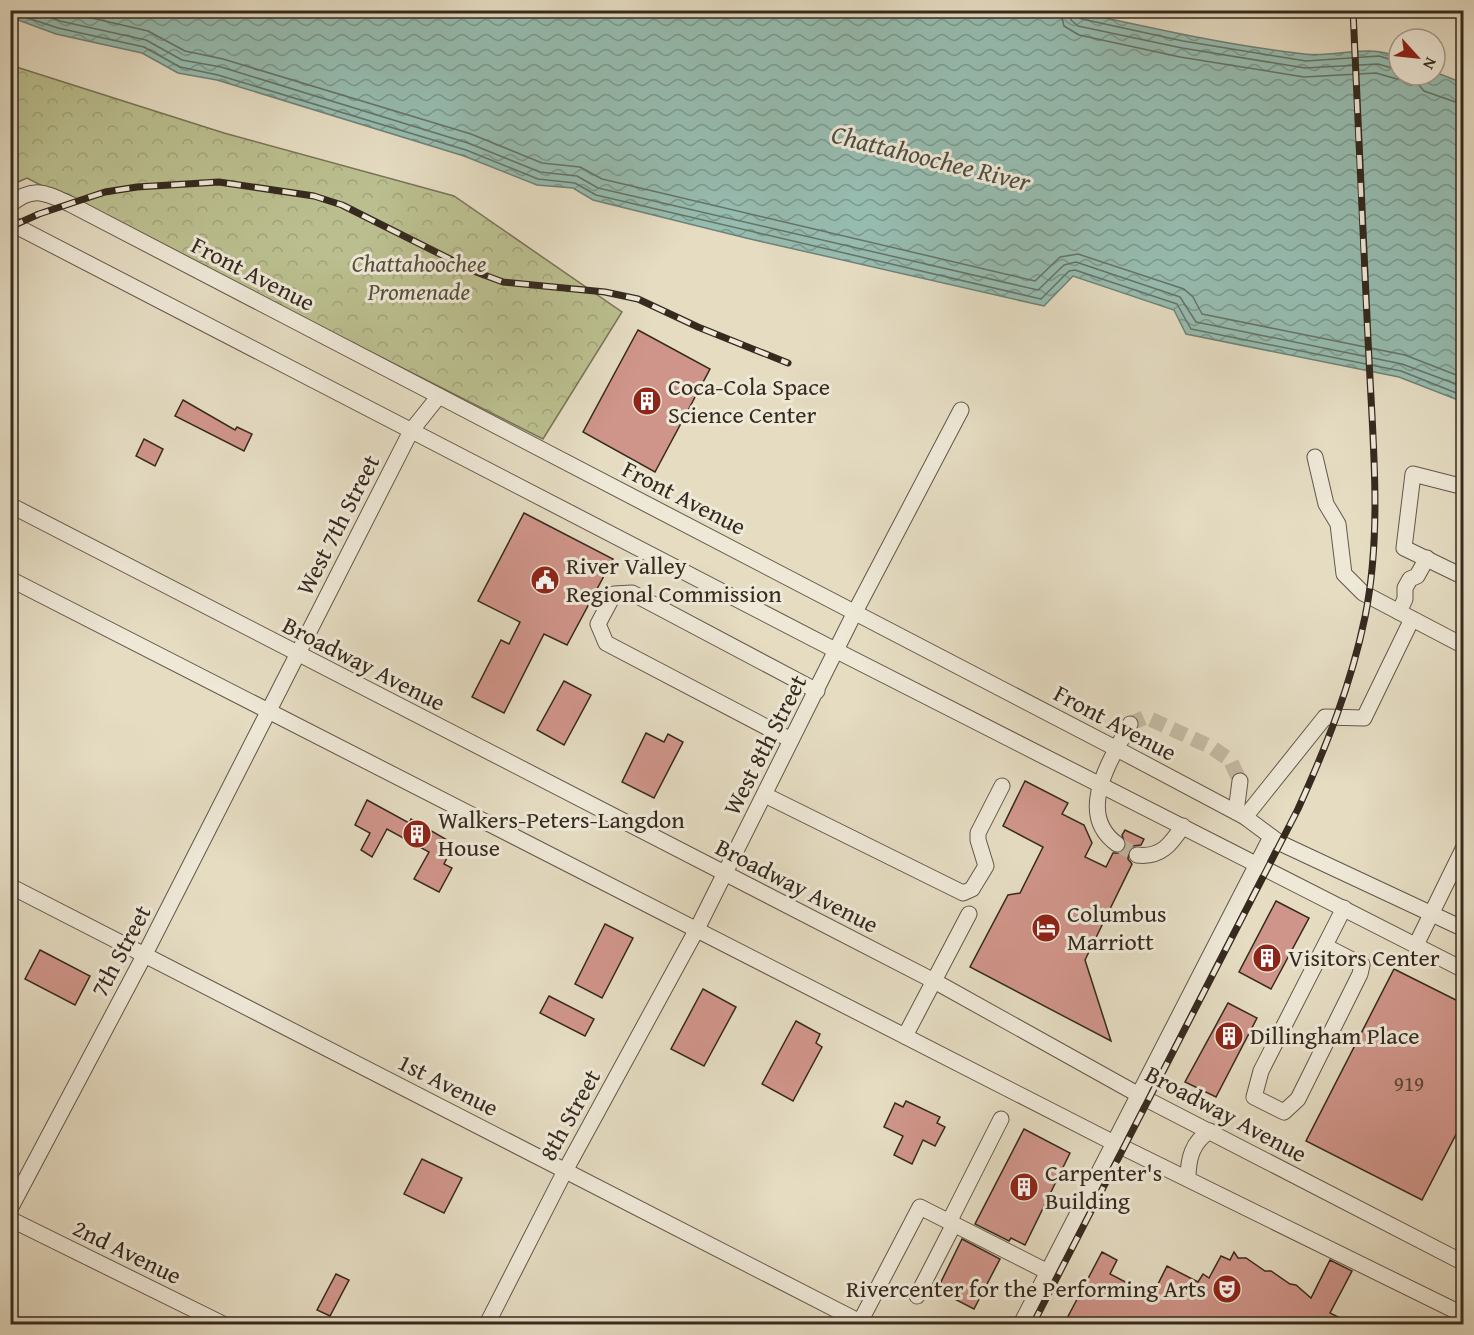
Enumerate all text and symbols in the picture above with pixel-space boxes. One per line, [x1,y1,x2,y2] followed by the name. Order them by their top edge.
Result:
[1387,27,1447,87] north arrow
[1417,54,1443,74] text: N
[828,114,1036,201] water label: Chattahoochee River
[185,227,321,320] street label: Front Avenue
[352,246,487,309] park label: Chattahoochee Promenade
[668,369,830,432] place label: Coca-Cola Space Science Center
[631,385,663,417] building icon: Coca-Cola Space Science Center
[287,448,388,601] street label: West 7th Street
[616,451,752,544] street label: Front Avenue
[566,548,782,611] place label: River Valley Regional Commission
[529,564,561,596] public building icon: River Valley Regional Commission
[277,607,452,720] street label: Broadway Avenue
[714,668,815,821] street label: West 8th Street
[1048,676,1183,770] street label: Front Avenue
[438,802,685,865] place label: Walkers-Peters-Langdon House
[401,818,433,850] building icon: Walkers-Peters-Langdon House
[710,829,885,942] street label: Broadway Avenue
[1067,896,1167,959] place label: Columbus Marriott
[82,898,160,1003] street label: 7th Street
[1030,912,1062,944] hotel icon: Columbus Marriott
[1288,940,1440,975] place label: Visitors Center
[1251,942,1283,974] building icon: Visitors Center
[1250,1018,1420,1053] place label: Dillingham Place
[1213,1020,1245,1052] building icon: Dillingham Place
[392,1044,505,1125] street label: 1st Avenue
[1139,1056,1313,1171] street label: Broadway Avenue
[530,1062,609,1167] street label: 8th Street
[1394,1068,1424,1099] house number: 919
[1045,1155,1162,1218] place label: Carpenter's Building
[1008,1171,1040,1203] building icon: Carpenter's Building
[67,1210,187,1293] street label: 2nd Avenue
[846,1271,1206,1306] place label: Rivercenter for the Performing Arts
[1211,1273,1243,1305] theatre icon: Rivercenter for the Performing Arts

